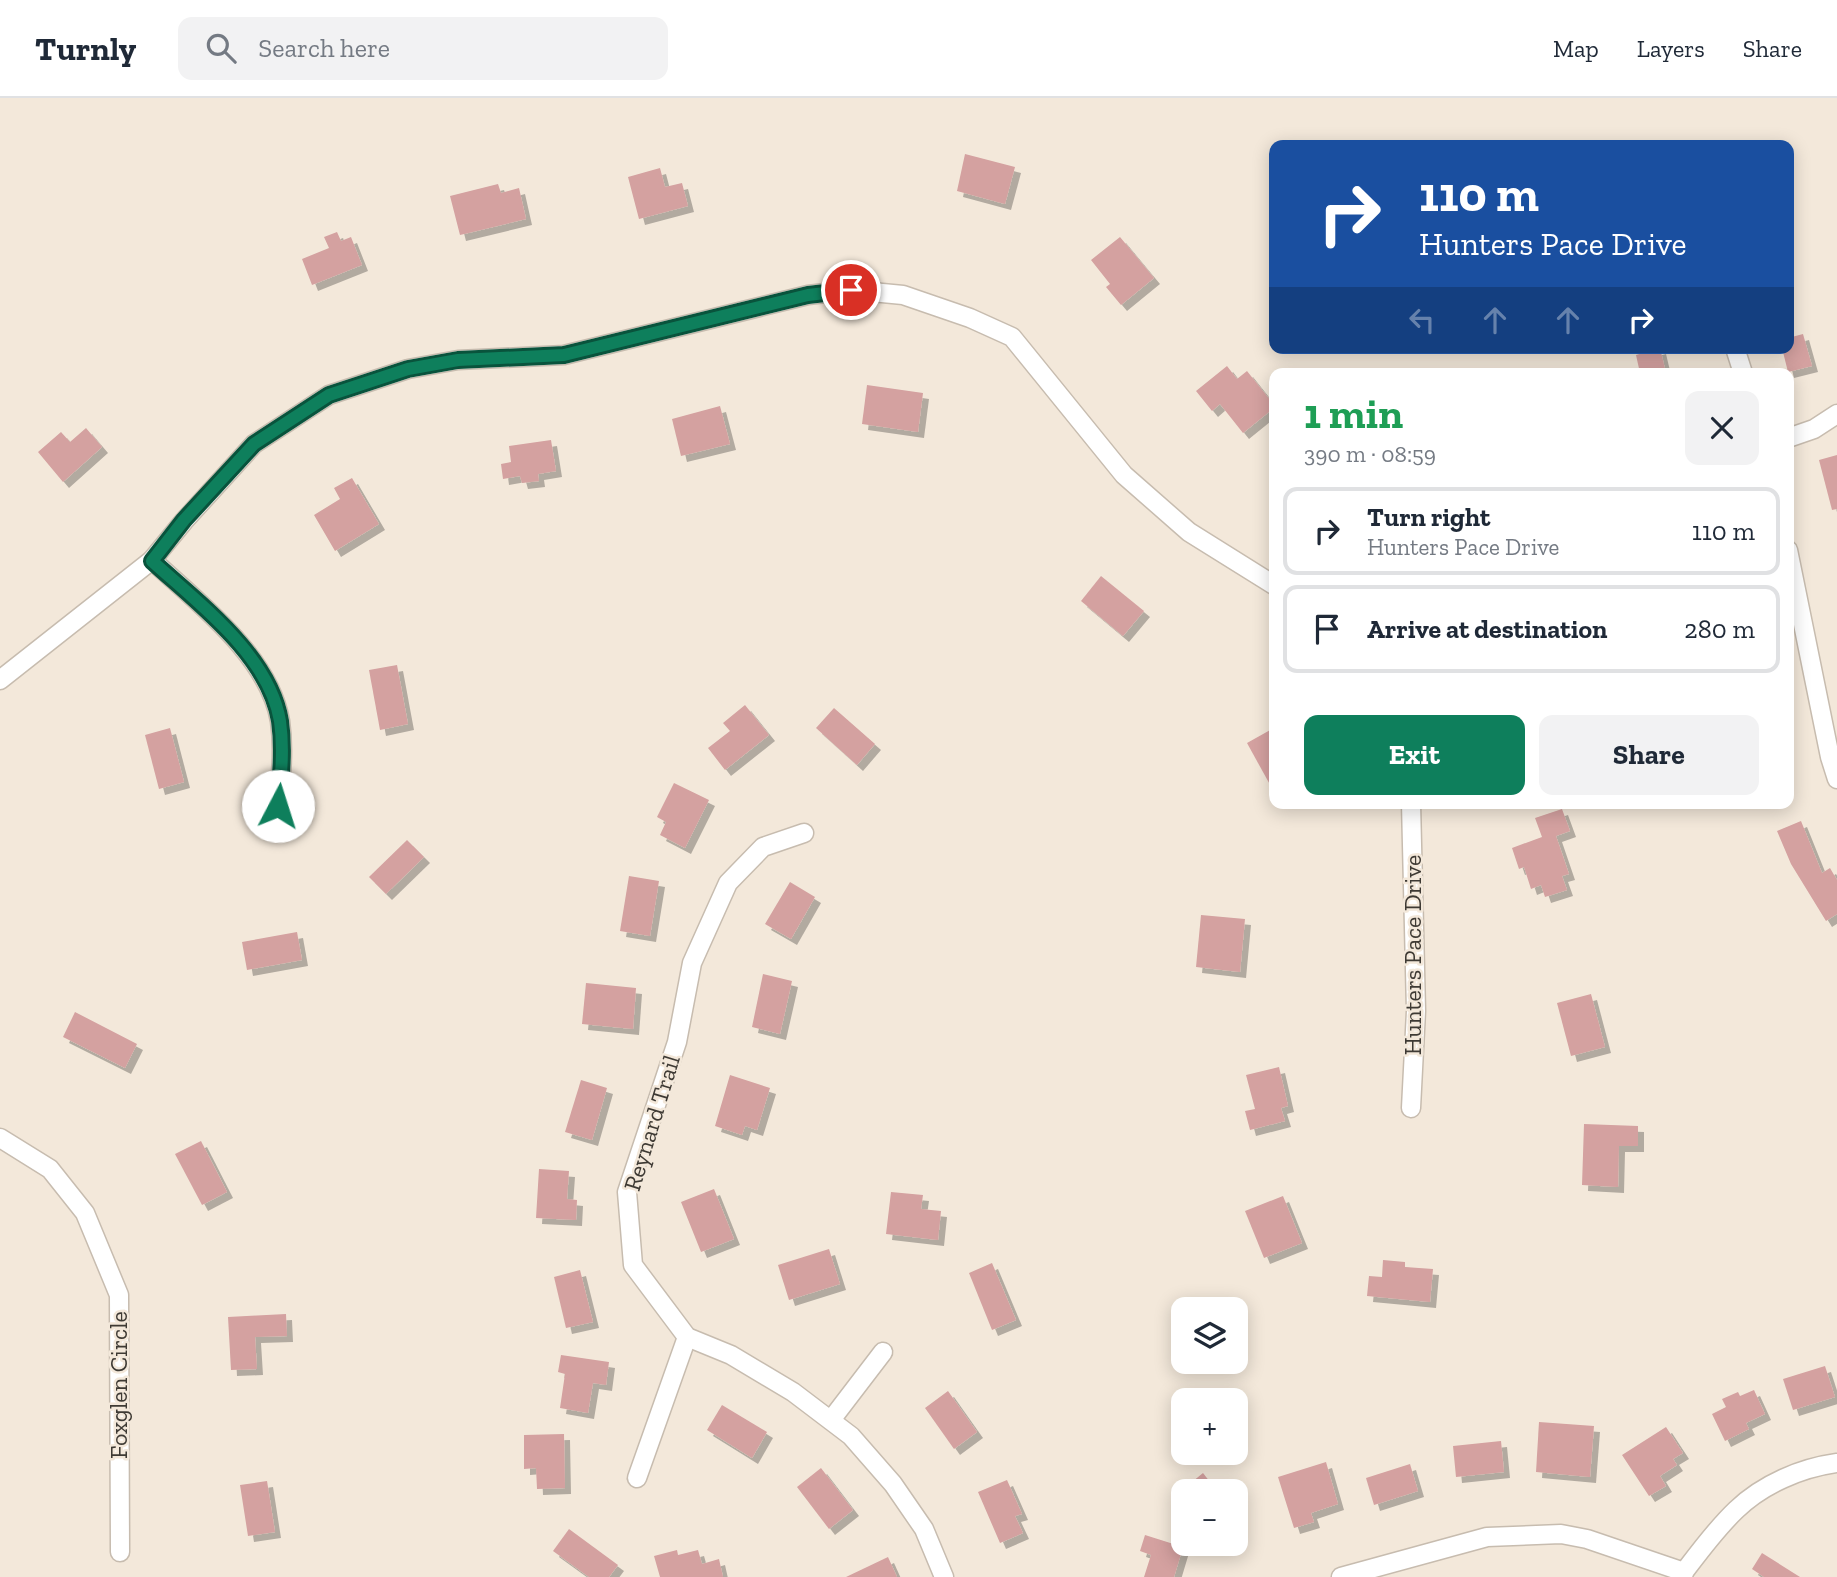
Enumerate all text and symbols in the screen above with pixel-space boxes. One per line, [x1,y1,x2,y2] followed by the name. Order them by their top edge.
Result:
[178,17,668,80] search box
[35,29,136,68] text: Turnly
[202,29,240,67] icon: search
[258,32,390,64] text: Search here
[1553,34,1599,63] text: Map
[1637,34,1705,63] text: Layers
[1743,34,1802,63] text: Share
[1419,165,1539,224] text: 110 m
[1304,168,1395,259] icon: right
[1419,225,1687,263] text: Hunters Pace Drive
[821,260,881,320] pin
[832,271,870,309] icon: arrive
[1403,301,1441,339] icon: left
[1476,301,1514,339] icon: ahead
[1549,301,1587,339] icon: ahead
[1622,301,1660,339] icon: right
[1304,388,1403,439] text: 1 min
[1685,391,1759,465] button: close
[1304,440,1436,468] text: 390 m · 08:59
[1367,501,1490,533] text: Turn right
[1308,512,1346,550] icon: right
[1692,515,1755,547] text: 110 m
[1367,533,1559,561] text: Hunters Pace Drive
[1308,610,1346,648] icon: arrive
[1367,613,1607,645] text: Arrive at destination
[1684,613,1755,645] text: 280 m
[1304,715,1525,795] button: Exit
[1539,715,1759,795] button: Share
[241,769,315,843] position arrow
[1398,855,1427,1055] street label: Hunters Pace Drive
[617,1051,686,1194] street label: Reynard Trail
[1171,1297,1248,1556] map controls
[1171,1297,1248,1374] button: layers
[104,1311,133,1459] street label: Foxglen Circle
[1171,1388,1248,1465] button: +
[1171,1479,1248,1556] button: −

